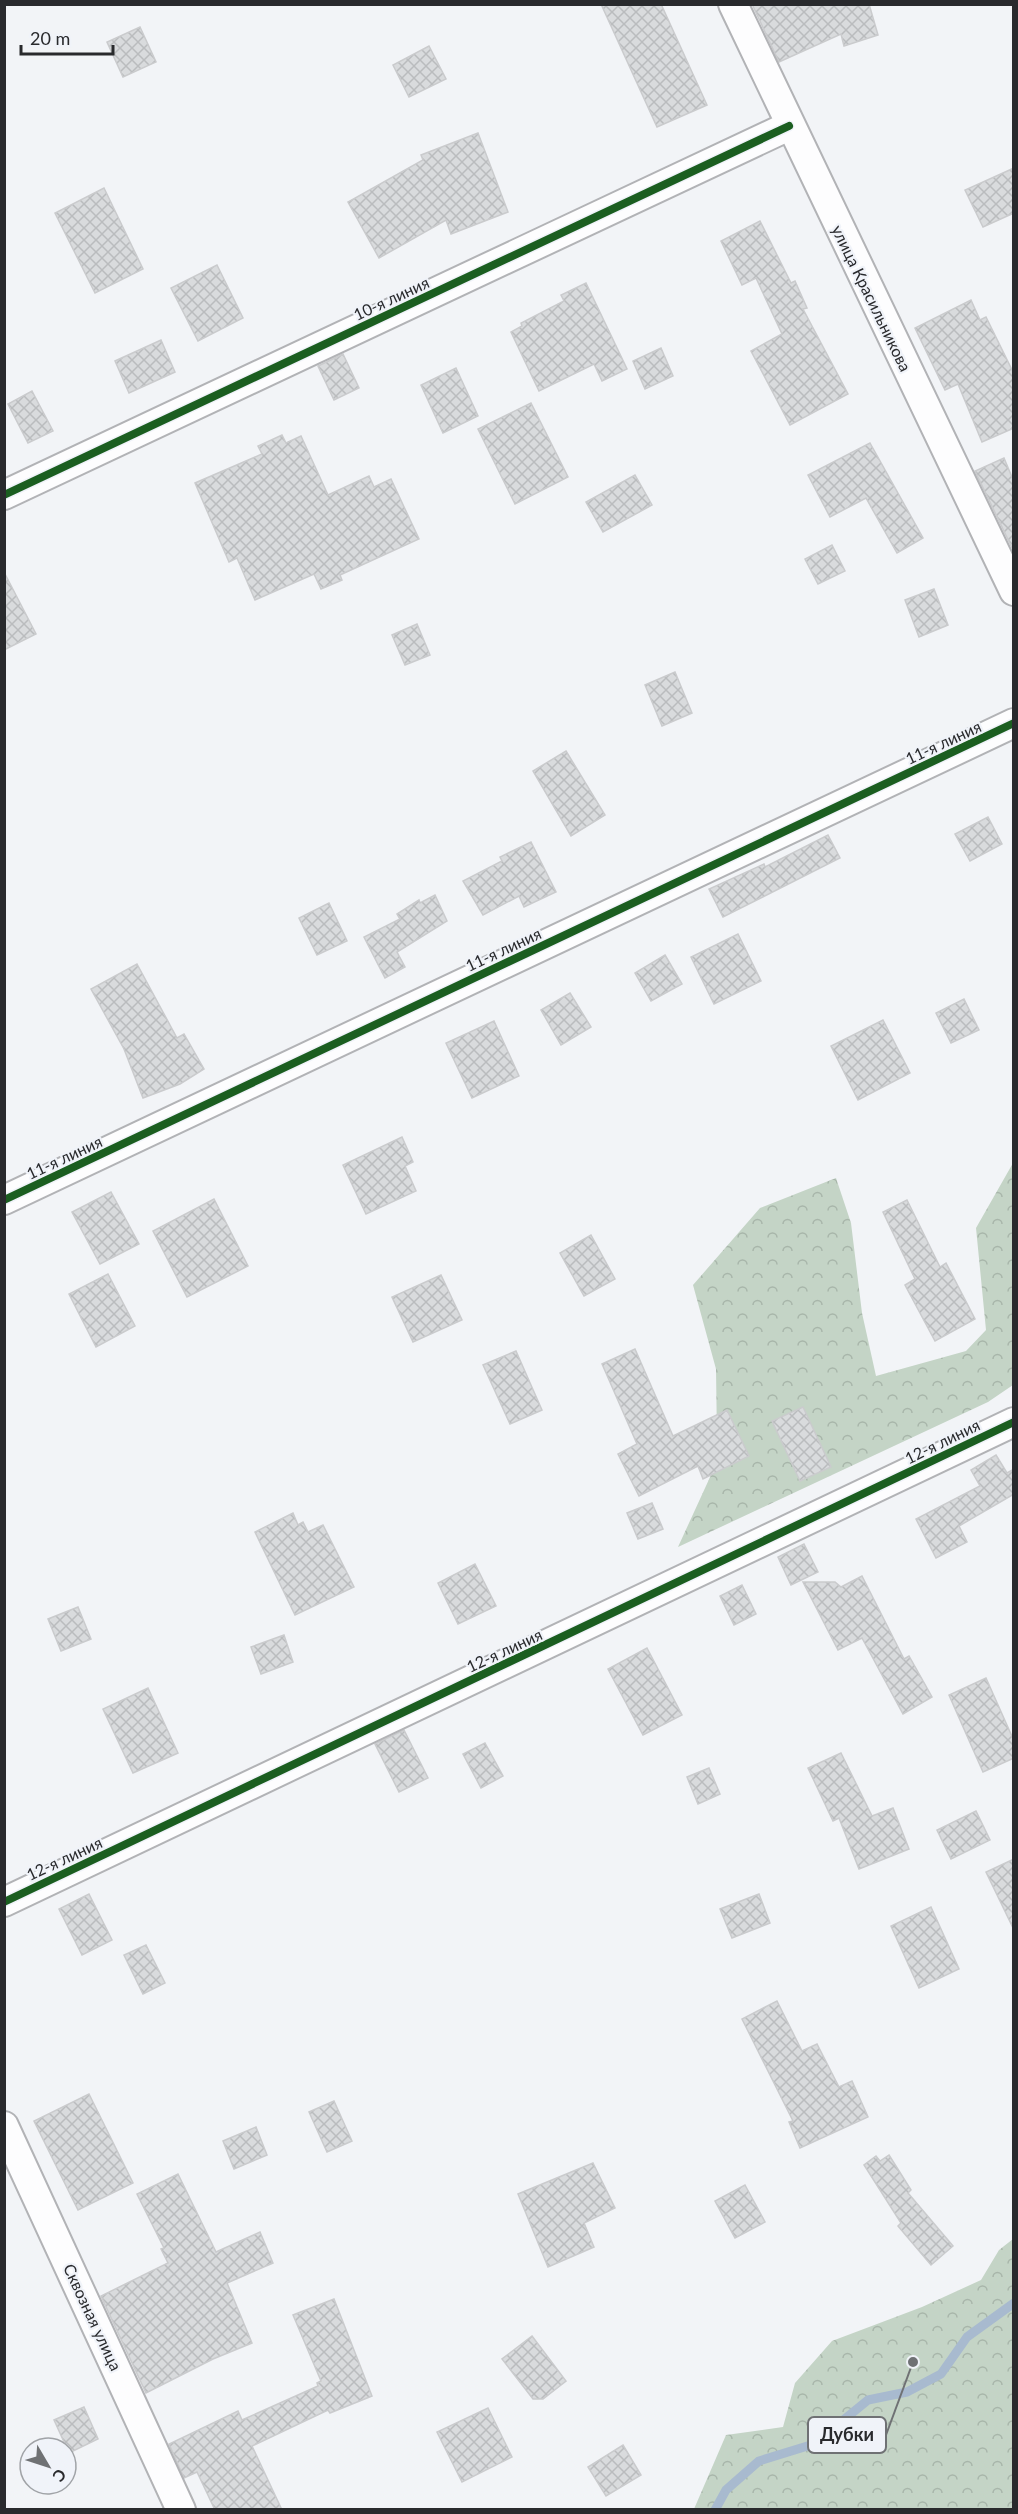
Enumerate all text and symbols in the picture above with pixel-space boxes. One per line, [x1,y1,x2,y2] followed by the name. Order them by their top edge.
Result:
[21,18,112,56] scale bar
[30,27,70,49] text: 20 m
[828,222,916,374] street label: улица Красильникова
[350,272,432,324] street label: 10-я линия
[902,716,984,768] street label: 11-я линия
[462,923,544,975] street label: 11-я линия
[23,1131,105,1183] street label: 11-я линия
[901,1415,983,1467] street label: 12-я линия
[463,1624,545,1676] street label: 12-я линия
[23,1832,105,1884] street label: 12-я линия
[60,2261,126,2373] street label: Сквозная улица
[808,2417,886,2453] callout: Дубки
[820,2423,874,2445] text: Дубки
[18,2436,78,2496] north arrow
[49,2466,71,2486] text: С

